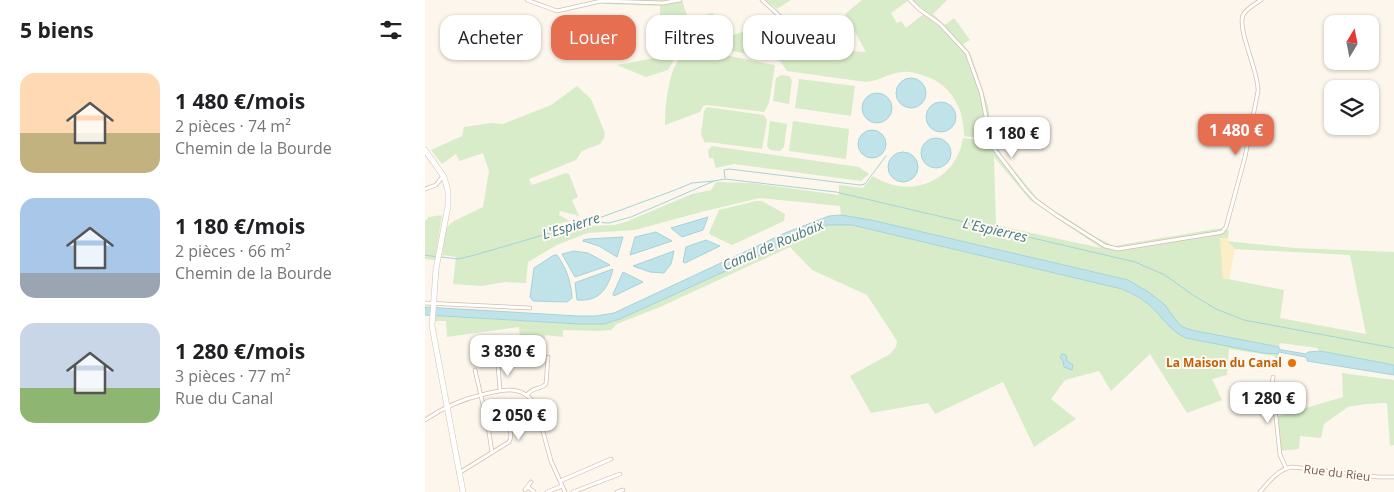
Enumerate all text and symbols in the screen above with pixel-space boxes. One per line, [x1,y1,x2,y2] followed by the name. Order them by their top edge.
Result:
[440,15,541,60] chip: Acheter
[551,15,636,60] chip: Louer
[646,15,733,60] chip: Filtres
[743,15,854,60] chip: Nouveau
[1324,15,1379,70] north arrow
[1324,15,1379,135] map controls
[20,16,94,44] text: 5 biens
[377,16,405,44] icon: filters
[1324,80,1379,135] button: layers
[175,87,305,115] text: 1 480 €/mois
[60,93,120,153] icon: home
[1190,114,1282,156] pin: 1 480 €
[175,115,291,137] text: 2 pièces · 74 m²
[966,116,1058,159] pin: 1 180 €
[1209,119,1263,141] text: 1 480 €
[985,122,1039,144] text: 1 180 €
[175,137,332,159] text: Chemin de la Bourde
[540,208,602,243] water label: L'Espierre
[175,212,305,240] text: 1 180 €/mois
[961,213,1029,246] water label: L'Espierres
[719,214,827,274] water label: Canal de Roubaix
[60,218,120,278] icon: home
[175,240,291,262] text: 2 pièces · 66 m²
[175,262,332,284] text: Chemin de la Bourde
[462,334,554,377] pin: 3 830 €
[175,337,305,365] text: 1 280 €/mois
[481,340,535,362] text: 3 830 €
[60,343,120,403] icon: home
[1166,354,1282,371] place label: La Maison du Canal
[1286,357,1298,369] marker: La Maison du Canal
[175,365,291,387] text: 3 pièces · 77 m²
[1222,382,1314,424] pin: 1 280 €
[175,387,273,409] text: Rue du Canal
[1241,387,1295,409] text: 1 280 €
[473,398,565,441] pin: 2 050 €
[492,404,546,426] text: 2 050 €
[1303,460,1371,485] street label: Rue du Rieu

